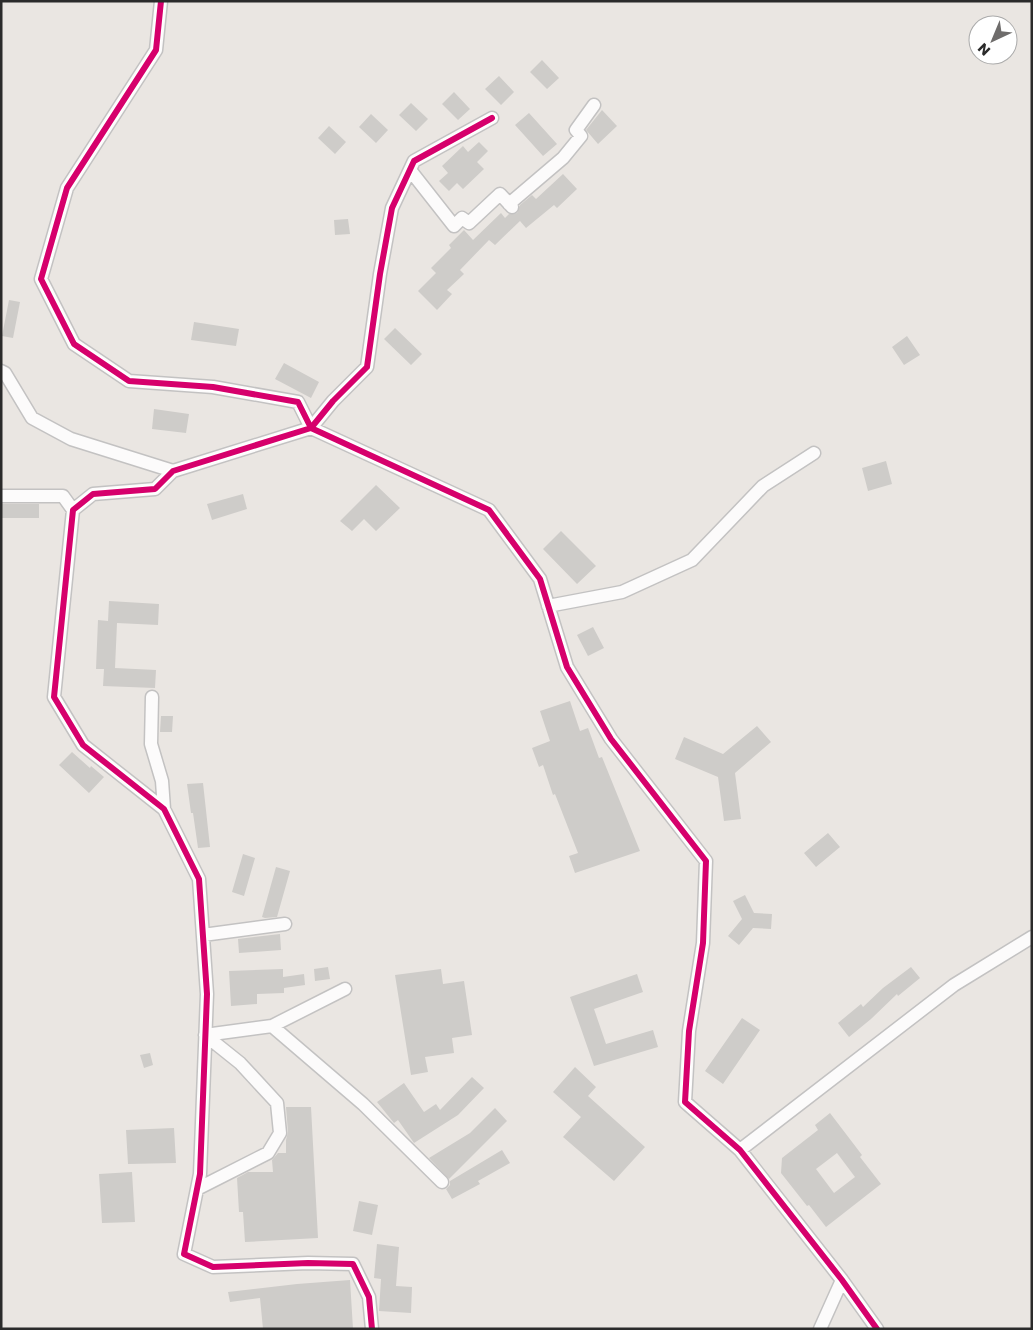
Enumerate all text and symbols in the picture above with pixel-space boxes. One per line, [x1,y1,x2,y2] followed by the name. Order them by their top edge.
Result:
[968,15,1018,65] north arrow
[973,39,995,60] text: N

